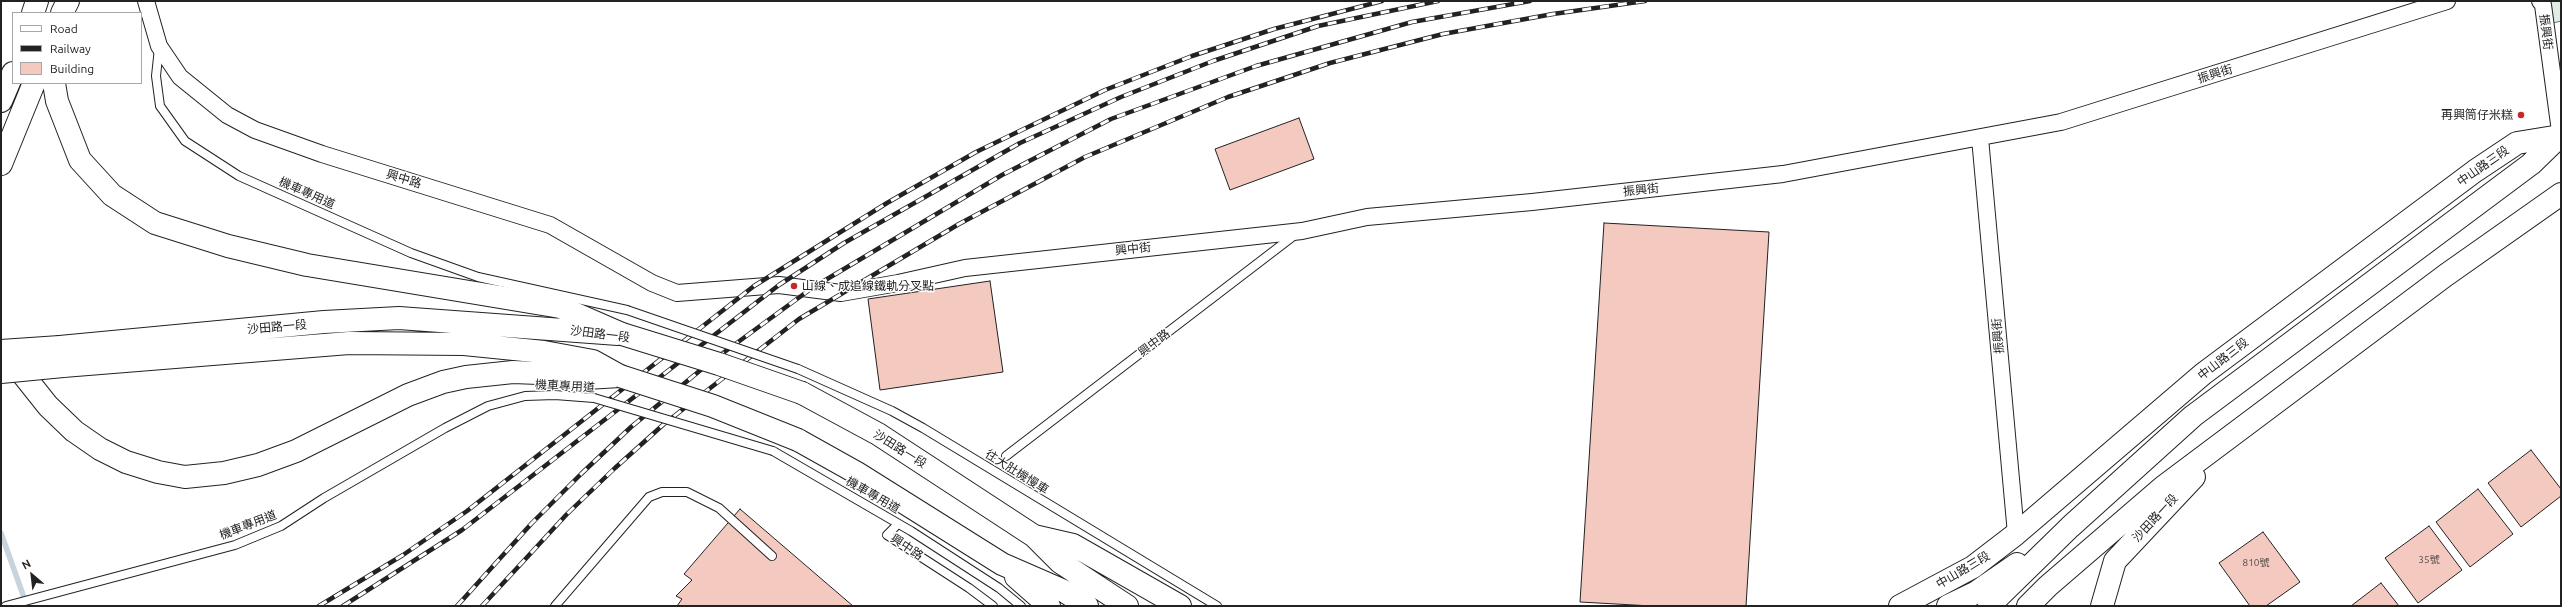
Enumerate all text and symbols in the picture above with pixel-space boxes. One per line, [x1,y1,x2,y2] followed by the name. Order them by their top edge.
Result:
[12,12,142,84] legend
[2537,13,2555,51] street label: 振興街
[50,22,78,35] text: Road
[50,42,91,55] text: Railway
[50,62,94,75] text: Building
[2196,62,2234,86] street label: 振興街
[2441,108,2513,122] place label: 再興筒仔米糕
[2516,110,2526,120] marker: 再興筒仔米糕
[2454,143,2512,189] street label: 中山路三段
[385,167,423,191] street label: 興中路
[277,174,337,212] street label: 機車專用道
[1622,181,1660,199] street label: 振興街
[1114,240,1152,258] street label: 興中街
[802,279,934,293] place label: 山線、成追線鐵軌分叉點
[789,281,799,291] marker: 山線、成追線鐵軌分叉點
[246,317,308,337] street label: 沙田路一段
[1989,317,2007,355] street label: 振興街
[569,323,631,345] street label: 沙田路一段
[1135,326,1173,360] street label: 興中路
[2195,335,2251,383] street label: 中山路三段
[535,377,595,395] street label: 機車專用道
[871,427,929,471] street label: 沙田路一段
[983,447,1051,497] street label: 往大肚機慢車
[843,474,903,516] street label: 機車專用道
[2129,491,2181,545] street label: 沙田路一段
[217,508,279,542] street label: 機車專用道
[888,531,926,563] street label: 興中路
[1934,548,1992,592] street label: 中山路三段
[2418,554,2440,566] house number: 35號
[12,555,52,595] north arrow
[20,557,33,572] text: N
[2243,557,2269,569] house number: 810號

